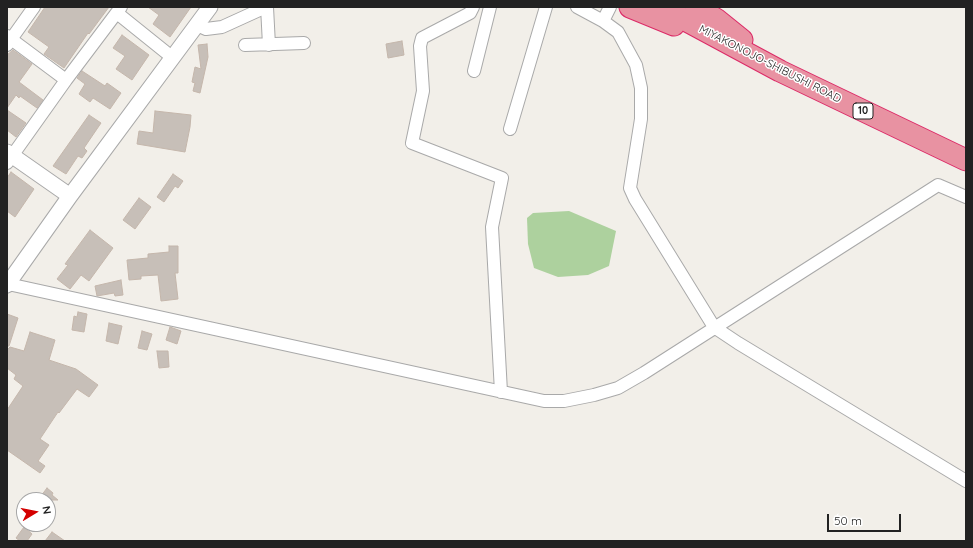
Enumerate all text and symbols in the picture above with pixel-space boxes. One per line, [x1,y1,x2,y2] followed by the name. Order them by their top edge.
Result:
[697,22,843,106] street label: MIYAKONOJO-SHIBUSHI ROAD
[853,103,873,119] road number: 10
[16,492,56,532] north arrow
[39,505,54,515] text: N
[829,506,903,532] scale bar
[834,513,862,528] text: 50 m

